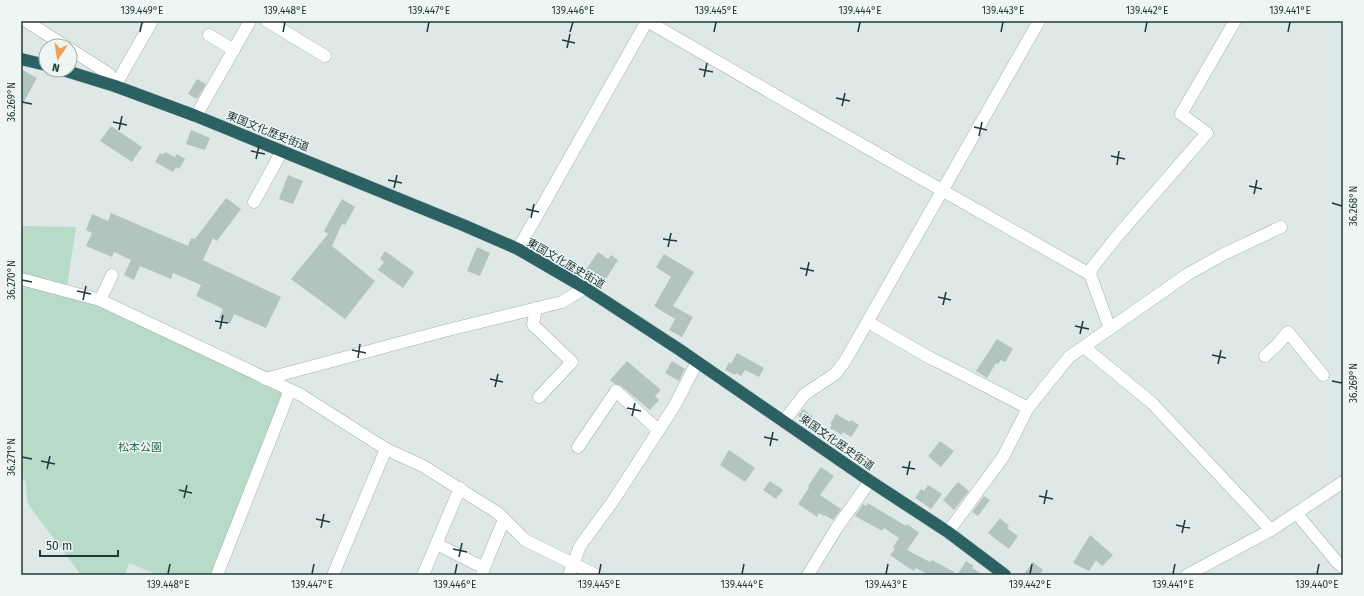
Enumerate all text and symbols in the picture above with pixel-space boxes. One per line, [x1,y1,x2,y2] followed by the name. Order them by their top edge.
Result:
[121,5,163,17] text: 139.449°E
[263,5,307,17] text: 139.448°E
[408,5,450,17] text: 139.447°E
[552,5,594,17] text: 139.446°E
[695,5,737,17] text: 139.445°E
[838,5,882,17] text: 139.444°E
[982,5,1024,17] text: 139.443°E
[1126,5,1168,17] text: 139.442°E
[1269,5,1311,17] text: 139.441°E
[38,38,78,78] north arrow
[51,60,61,74] text: N
[6,82,18,122] text: 36.269°N
[225,109,311,154] street label: 東国文化歴史街道
[1348,186,1360,226] text: 36.268°N
[524,236,607,291] street label: 東国文化歴史街道
[6,260,18,300] text: 36.270°N
[1348,363,1360,403] text: 36.269°N
[797,412,876,473] street label: 東国文化歴史街道
[6,438,18,476] text: 36.271°N
[118,441,162,454] park label: 松本公園
[40,532,118,558] scale bar
[46,539,72,553] text: 50 m
[146,579,190,591] text: 139.448°E
[291,579,333,591] text: 139.447°E
[434,579,476,591] text: 139.446°E
[578,579,620,591] text: 139.445°E
[720,579,764,591] text: 139.444°E
[865,579,907,591] text: 139.443°E
[1009,579,1051,591] text: 139.442°E
[1152,579,1194,591] text: 139.441°E
[1295,579,1339,591] text: 139.440°E

